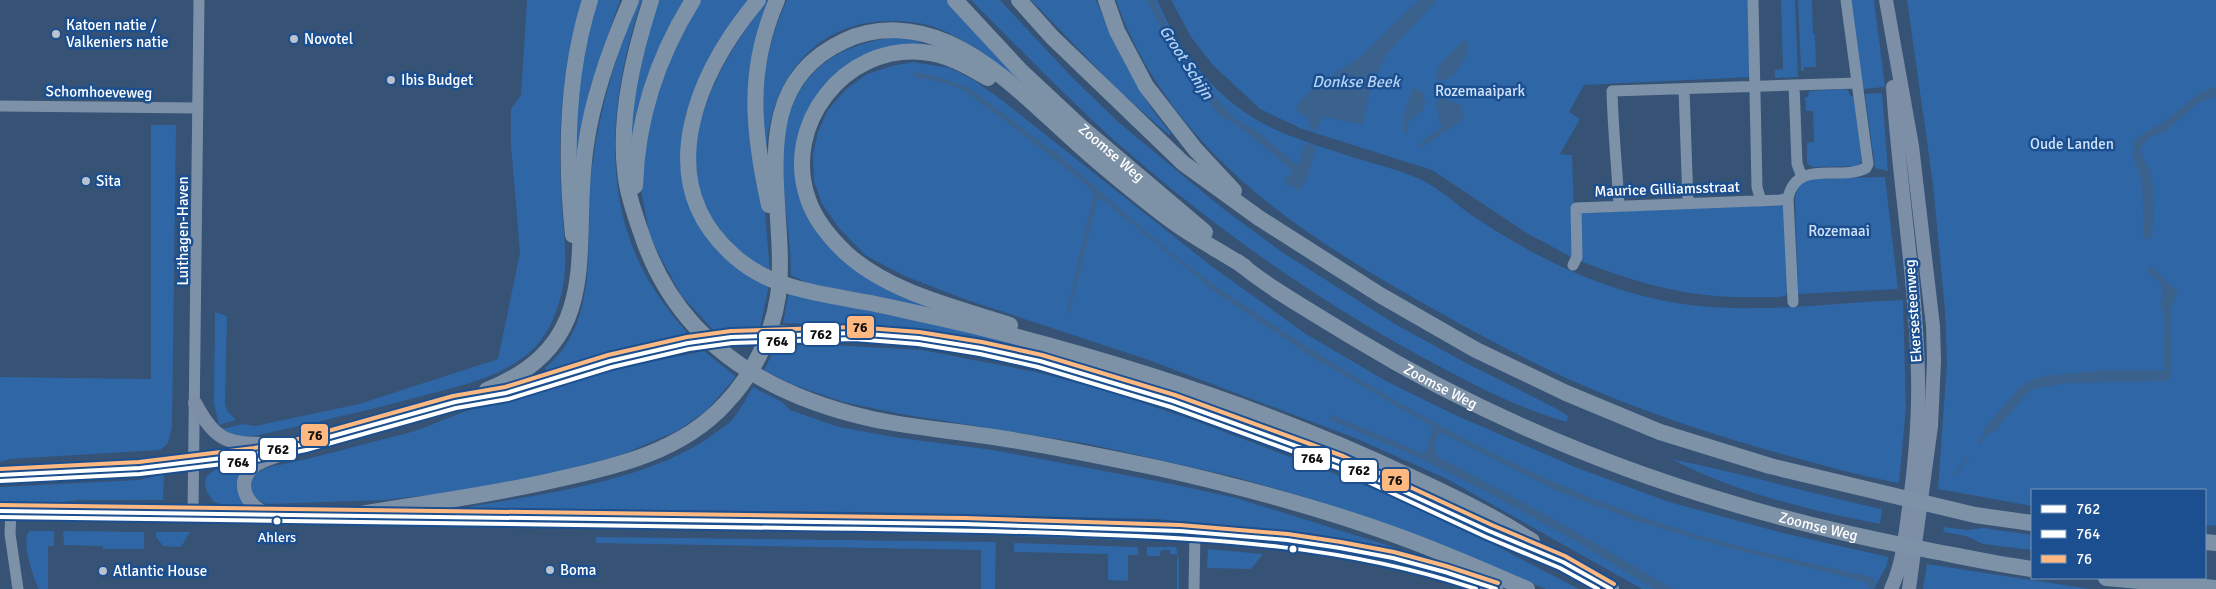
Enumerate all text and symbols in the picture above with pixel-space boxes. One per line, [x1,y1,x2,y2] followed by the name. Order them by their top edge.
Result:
[66,16,168,51] place label: Katoen natie / Valkeniers natie
[1155,22,1218,104] water label: Groot Schijn
[50,28,62,40] marker: Katoen natie / Valkeniers natie
[304,30,353,48] place label: Novotel
[288,33,300,45] marker: Novotel
[401,71,473,89] place label: Ibis Budget
[1312,72,1402,92] water label: Donkse Beek
[385,74,397,86] marker: Ibis Budget
[46,82,153,102] street label: Schomhoeveweg
[1435,82,1526,100] park label: Rozemaaipark
[1075,120,1148,186] street label: Zoomse Weg
[2030,135,2114,153] park label: Oude Landen
[96,172,121,190] place label: Sita
[80,175,92,187] marker: Sita
[174,176,192,286] street label: Luithagen-Haven
[1594,177,1740,201] street label: Maurice Gilliamsstraat
[1808,222,1870,240] park label: Rozemaai
[1900,259,1926,363] street label: Ekersesteenweg
[846,315,875,339] line badge: 76
[852,319,868,336] text: 76
[802,322,840,346] line badge: 762
[810,326,832,343] text: 762
[758,330,796,354] line badge: 764
[766,333,789,350] text: 764
[1401,360,1480,413] street label: Zoomse Weg
[300,423,329,447] line badge: 76
[307,427,323,444] text: 76
[259,437,297,461] line badge: 762
[267,441,289,458] text: 762
[1293,447,1331,471] line badge: 764
[219,450,257,474] line badge: 764
[1301,450,1324,467] text: 764
[227,454,250,471] text: 764
[1340,459,1378,483] line badge: 762
[1348,462,1370,479] text: 762
[1381,468,1410,492] line badge: 76
[1387,472,1403,489] text: 76
[2031,489,2206,579] legend
[2076,500,2100,518] text: 762
[1777,508,1860,545] street label: Zoomse Weg
[272,516,282,526] marker: Ahlers
[2076,525,2100,543] text: 764
[258,529,296,546] place label: Ahlers
[1288,544,1298,554] unlabelled marker
[2076,550,2092,568] text: 76
[560,561,596,579] place label: Boma
[113,562,207,580] place label: Atlantic House
[544,564,556,576] marker: Boma
[97,565,109,577] marker: Atlantic House

